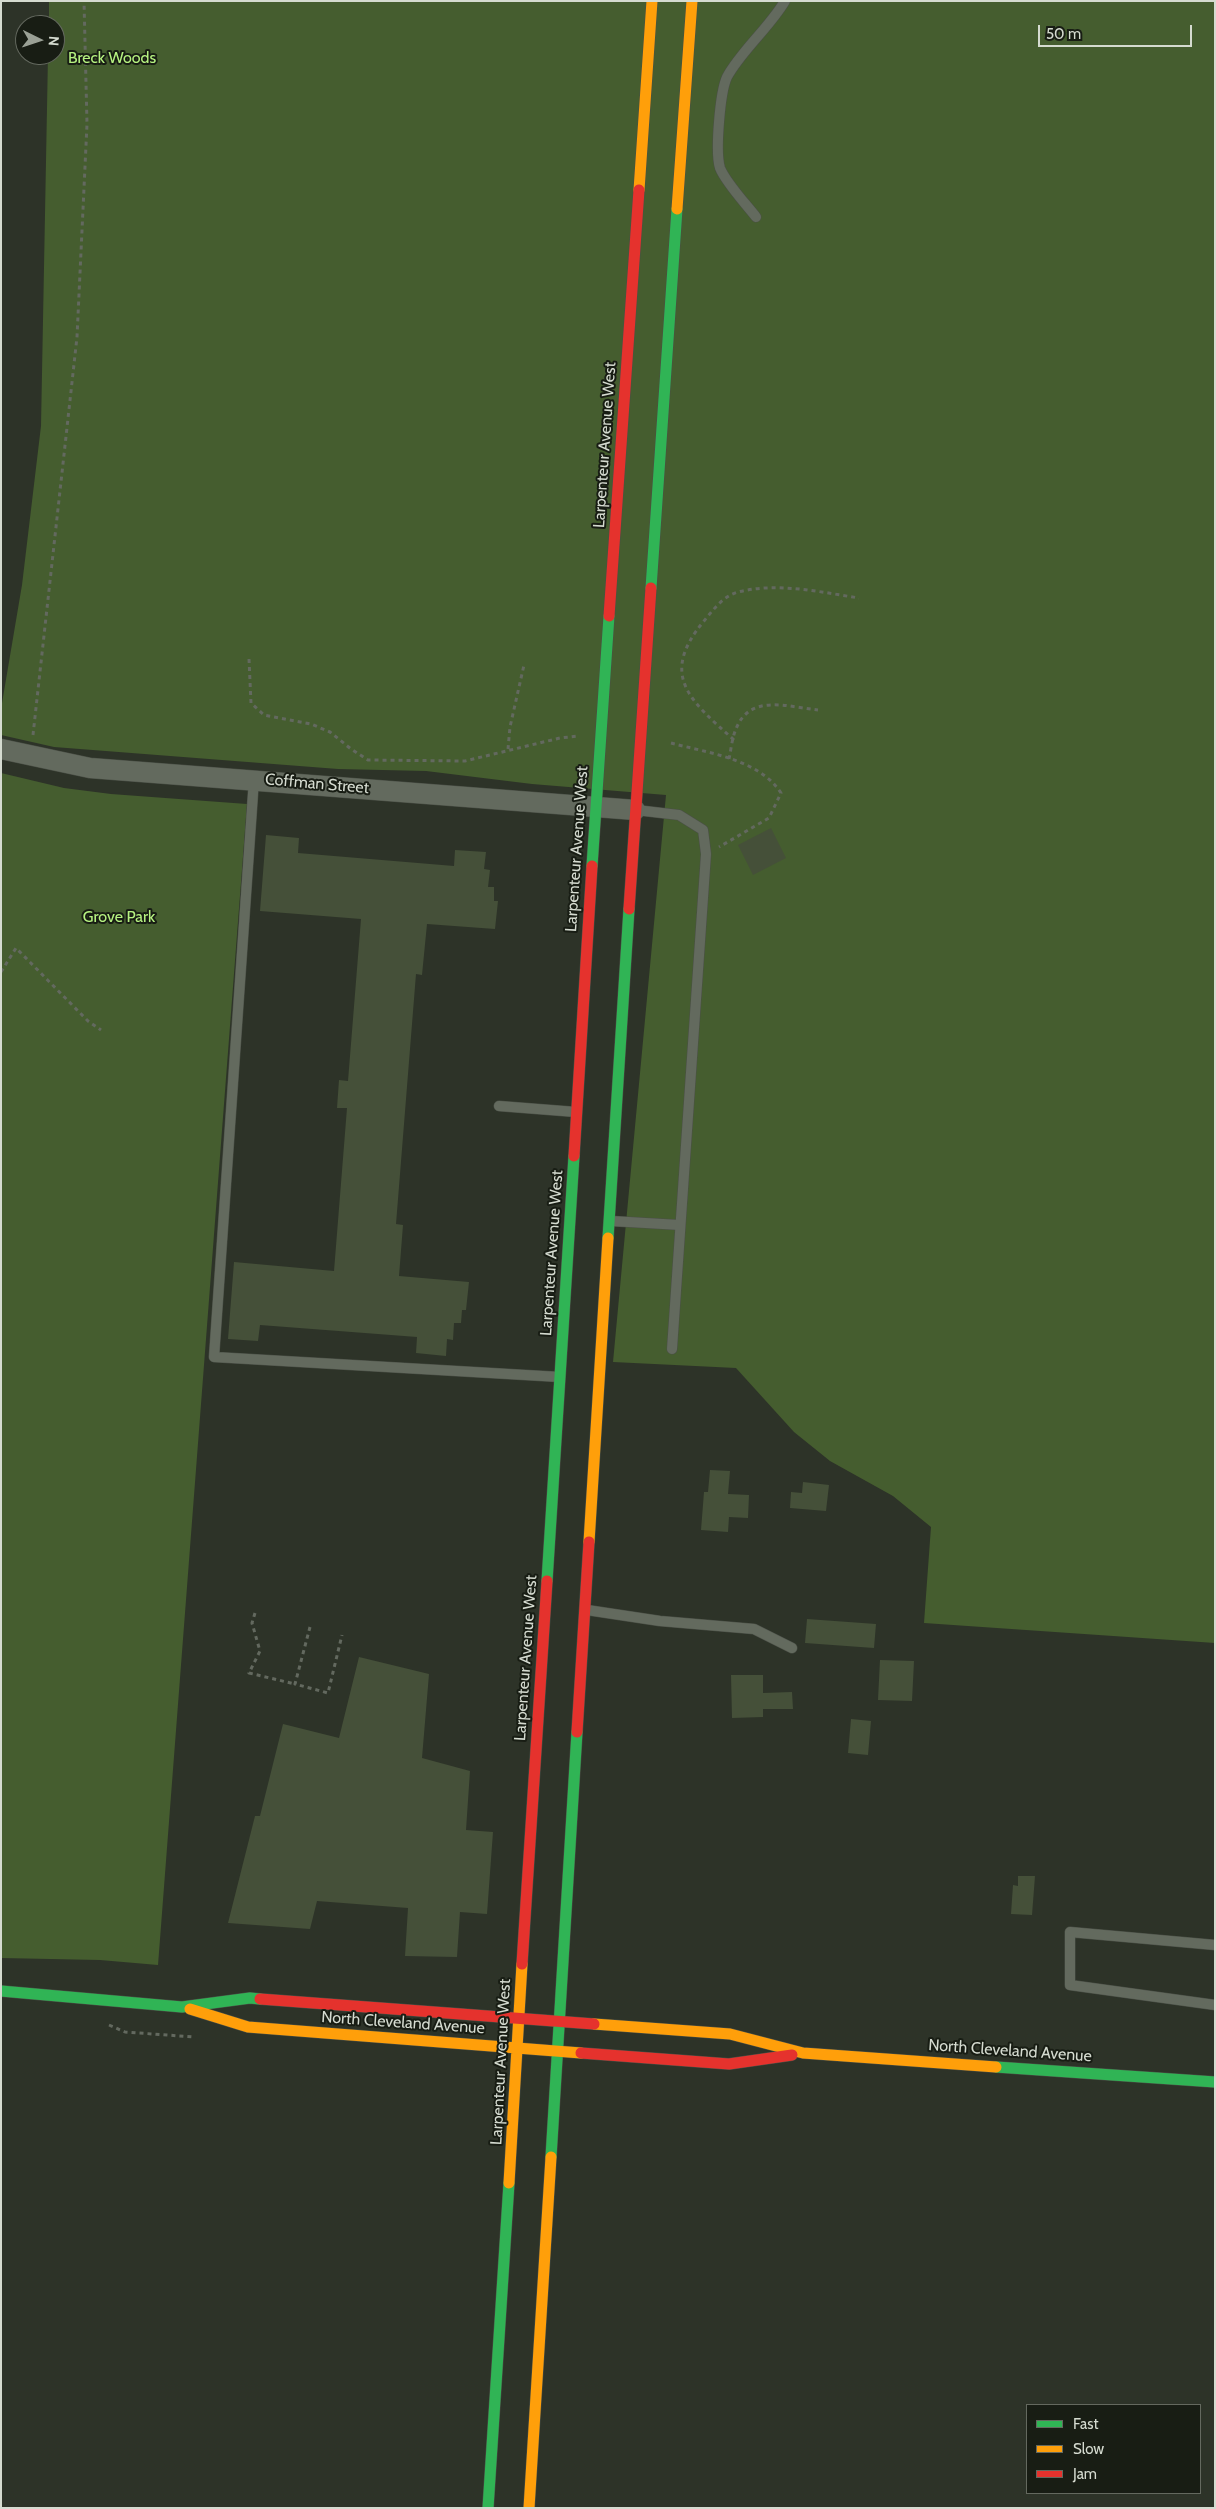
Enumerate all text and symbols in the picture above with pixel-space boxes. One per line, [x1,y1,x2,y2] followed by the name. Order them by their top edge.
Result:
[15,15,65,65] north arrow
[1041,15,1195,47] scale bar
[1046,25,1081,43] text: 50 m
[45,35,63,47] text: N
[68,48,156,68] park label: Breck Woods
[590,361,620,529] street label: Larpenteur Avenue West
[562,765,592,933] street label: Larpenteur Avenue West
[264,770,370,798] street label: Coffman Street
[83,907,155,927] park label: Grove Park
[537,1169,567,1337] street label: Larpenteur Avenue West
[511,1574,541,1742] street label: Larpenteur Avenue West
[487,1978,515,2146] street label: Larpenteur Avenue West
[321,2008,485,2038] street label: North Cleveland Avenue
[928,2036,1092,2066] street label: North Cleveland Avenue
[1026,2404,1201,2494] legend
[1073,2415,1098,2433] text: Fast
[1073,2440,1104,2458] text: Slow
[1073,2465,1097,2483] text: Jam

